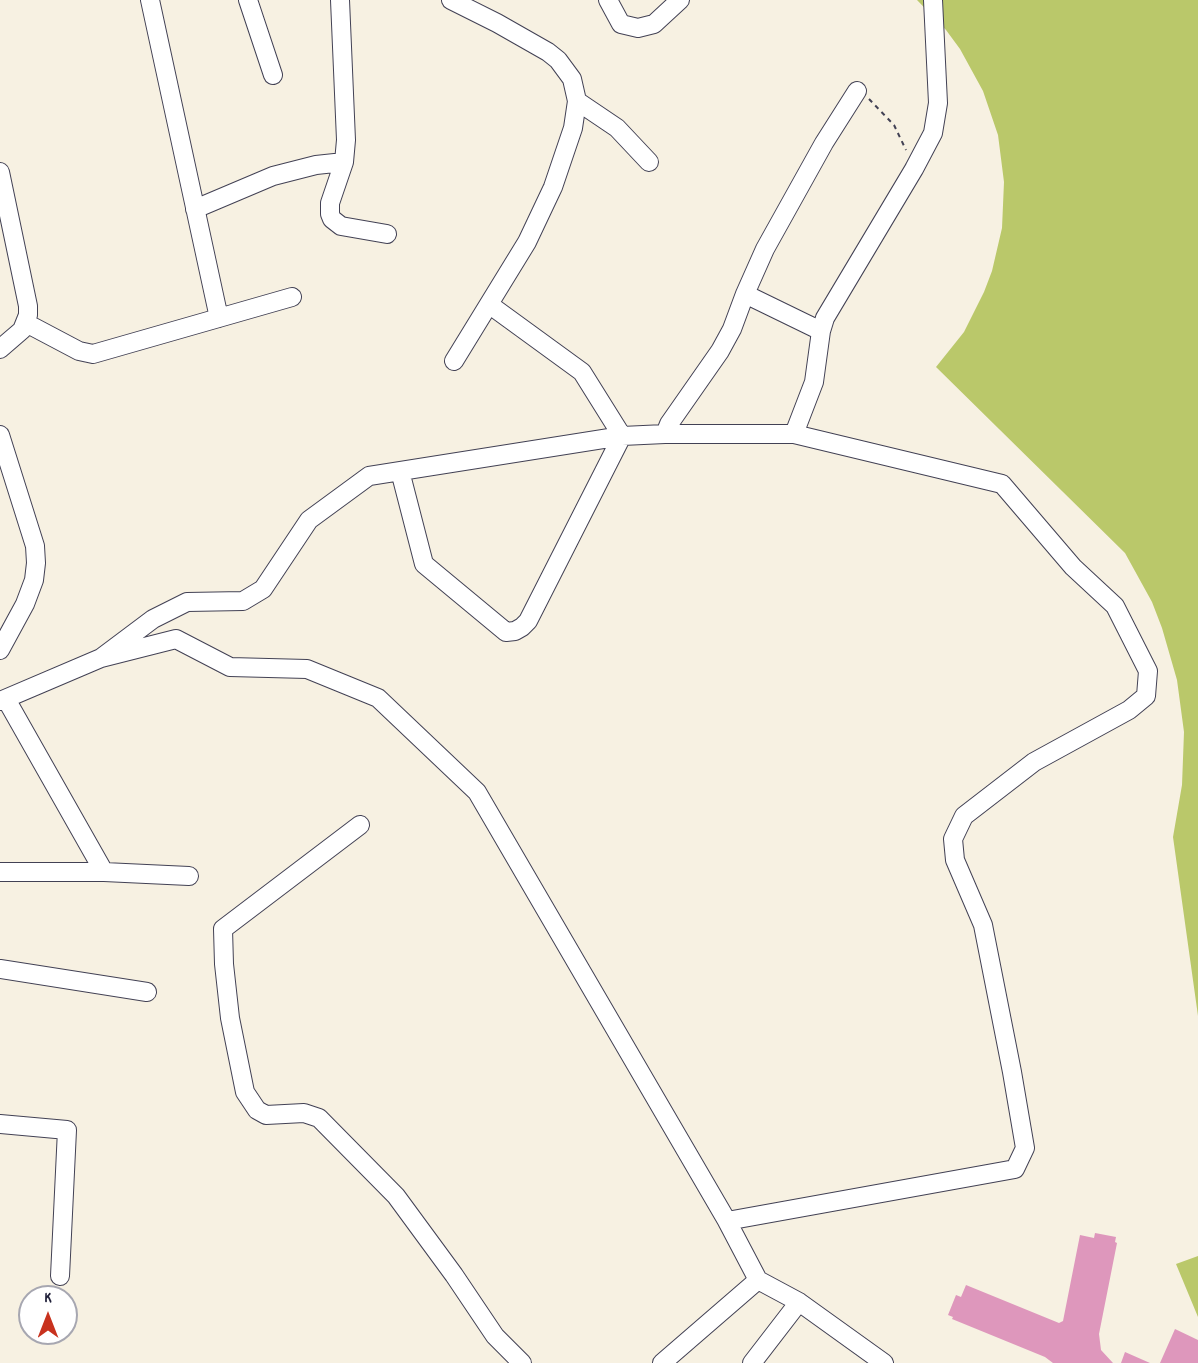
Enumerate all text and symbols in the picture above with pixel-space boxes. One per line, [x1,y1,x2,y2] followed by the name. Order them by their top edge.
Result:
[18,1285,78,1345] north arrow
[44,1287,52,1310] text: K

